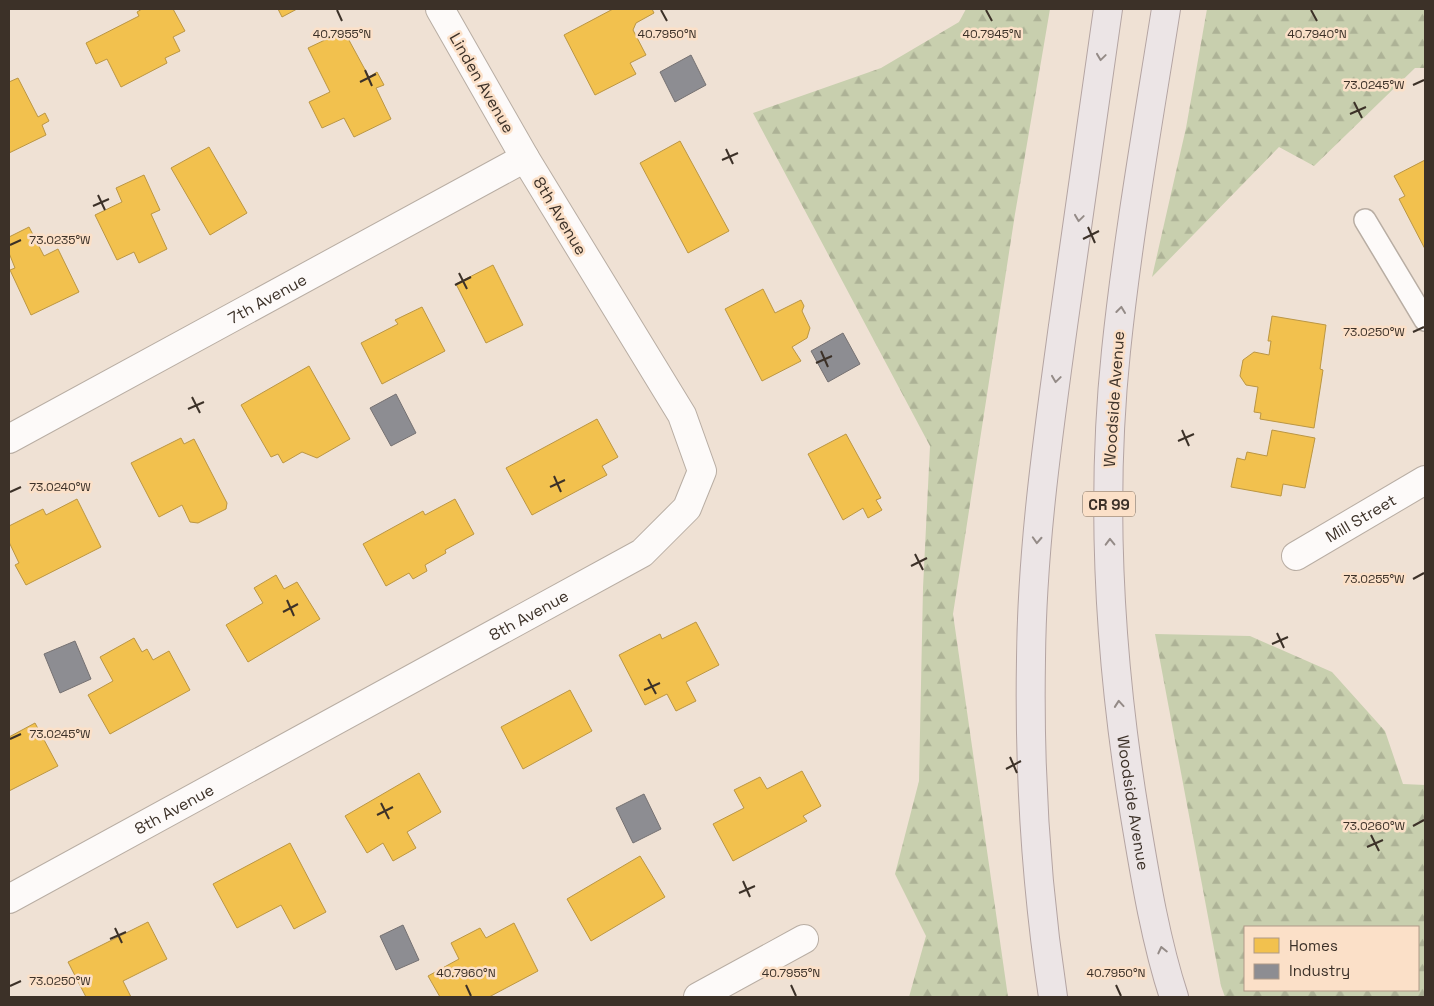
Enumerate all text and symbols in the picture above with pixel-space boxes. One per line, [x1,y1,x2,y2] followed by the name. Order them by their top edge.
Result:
[313,26,371,42] text: 40.7955°N
[637,26,697,42] text: 40.7950°N
[963,26,1021,42] text: 40.7945°N
[1287,26,1347,42] text: 40.7940°N
[445,29,519,137] street label: Linden Avenue
[1097,53,1107,61] one-way arrow
[1343,77,1405,93] text: 73.0245°W
[528,173,592,259] street label: 8th Avenue
[1074,214,1084,222] one-way arrow
[29,232,91,248] text: 73.0235°W
[224,268,310,328] street label: 7th Avenue
[1115,305,1126,313] one-way arrow
[1343,324,1405,340] text: 73.0250°W
[1099,330,1129,468] street label: Woodside Avenue
[1051,375,1062,383] one-way arrow
[29,479,91,495] text: 73.0240°W
[1321,489,1400,547] street label: Mill Street
[1083,492,1135,516] road number: CR 99
[1032,536,1043,544] one-way arrow
[1105,537,1115,545] one-way arrow
[1343,571,1405,587] text: 73.0255°W
[485,585,572,645] street label: 8th Avenue
[1114,700,1125,708] one-way arrow
[29,726,91,742] text: 73.0245°W
[1113,734,1154,872] street label: Woodside Avenue
[130,779,217,839] street label: 8th Avenue
[1343,818,1405,834] text: 73.0260°W
[1244,926,1419,991] legend
[1289,936,1338,955] text: Homes
[1157,945,1168,954] one-way arrow
[1289,961,1350,980] text: Industry
[436,965,496,981] text: 40.7960°N
[762,965,820,981] text: 40.7955°N
[1086,965,1146,981] text: 40.7950°N
[29,973,91,989] text: 73.0250°W

